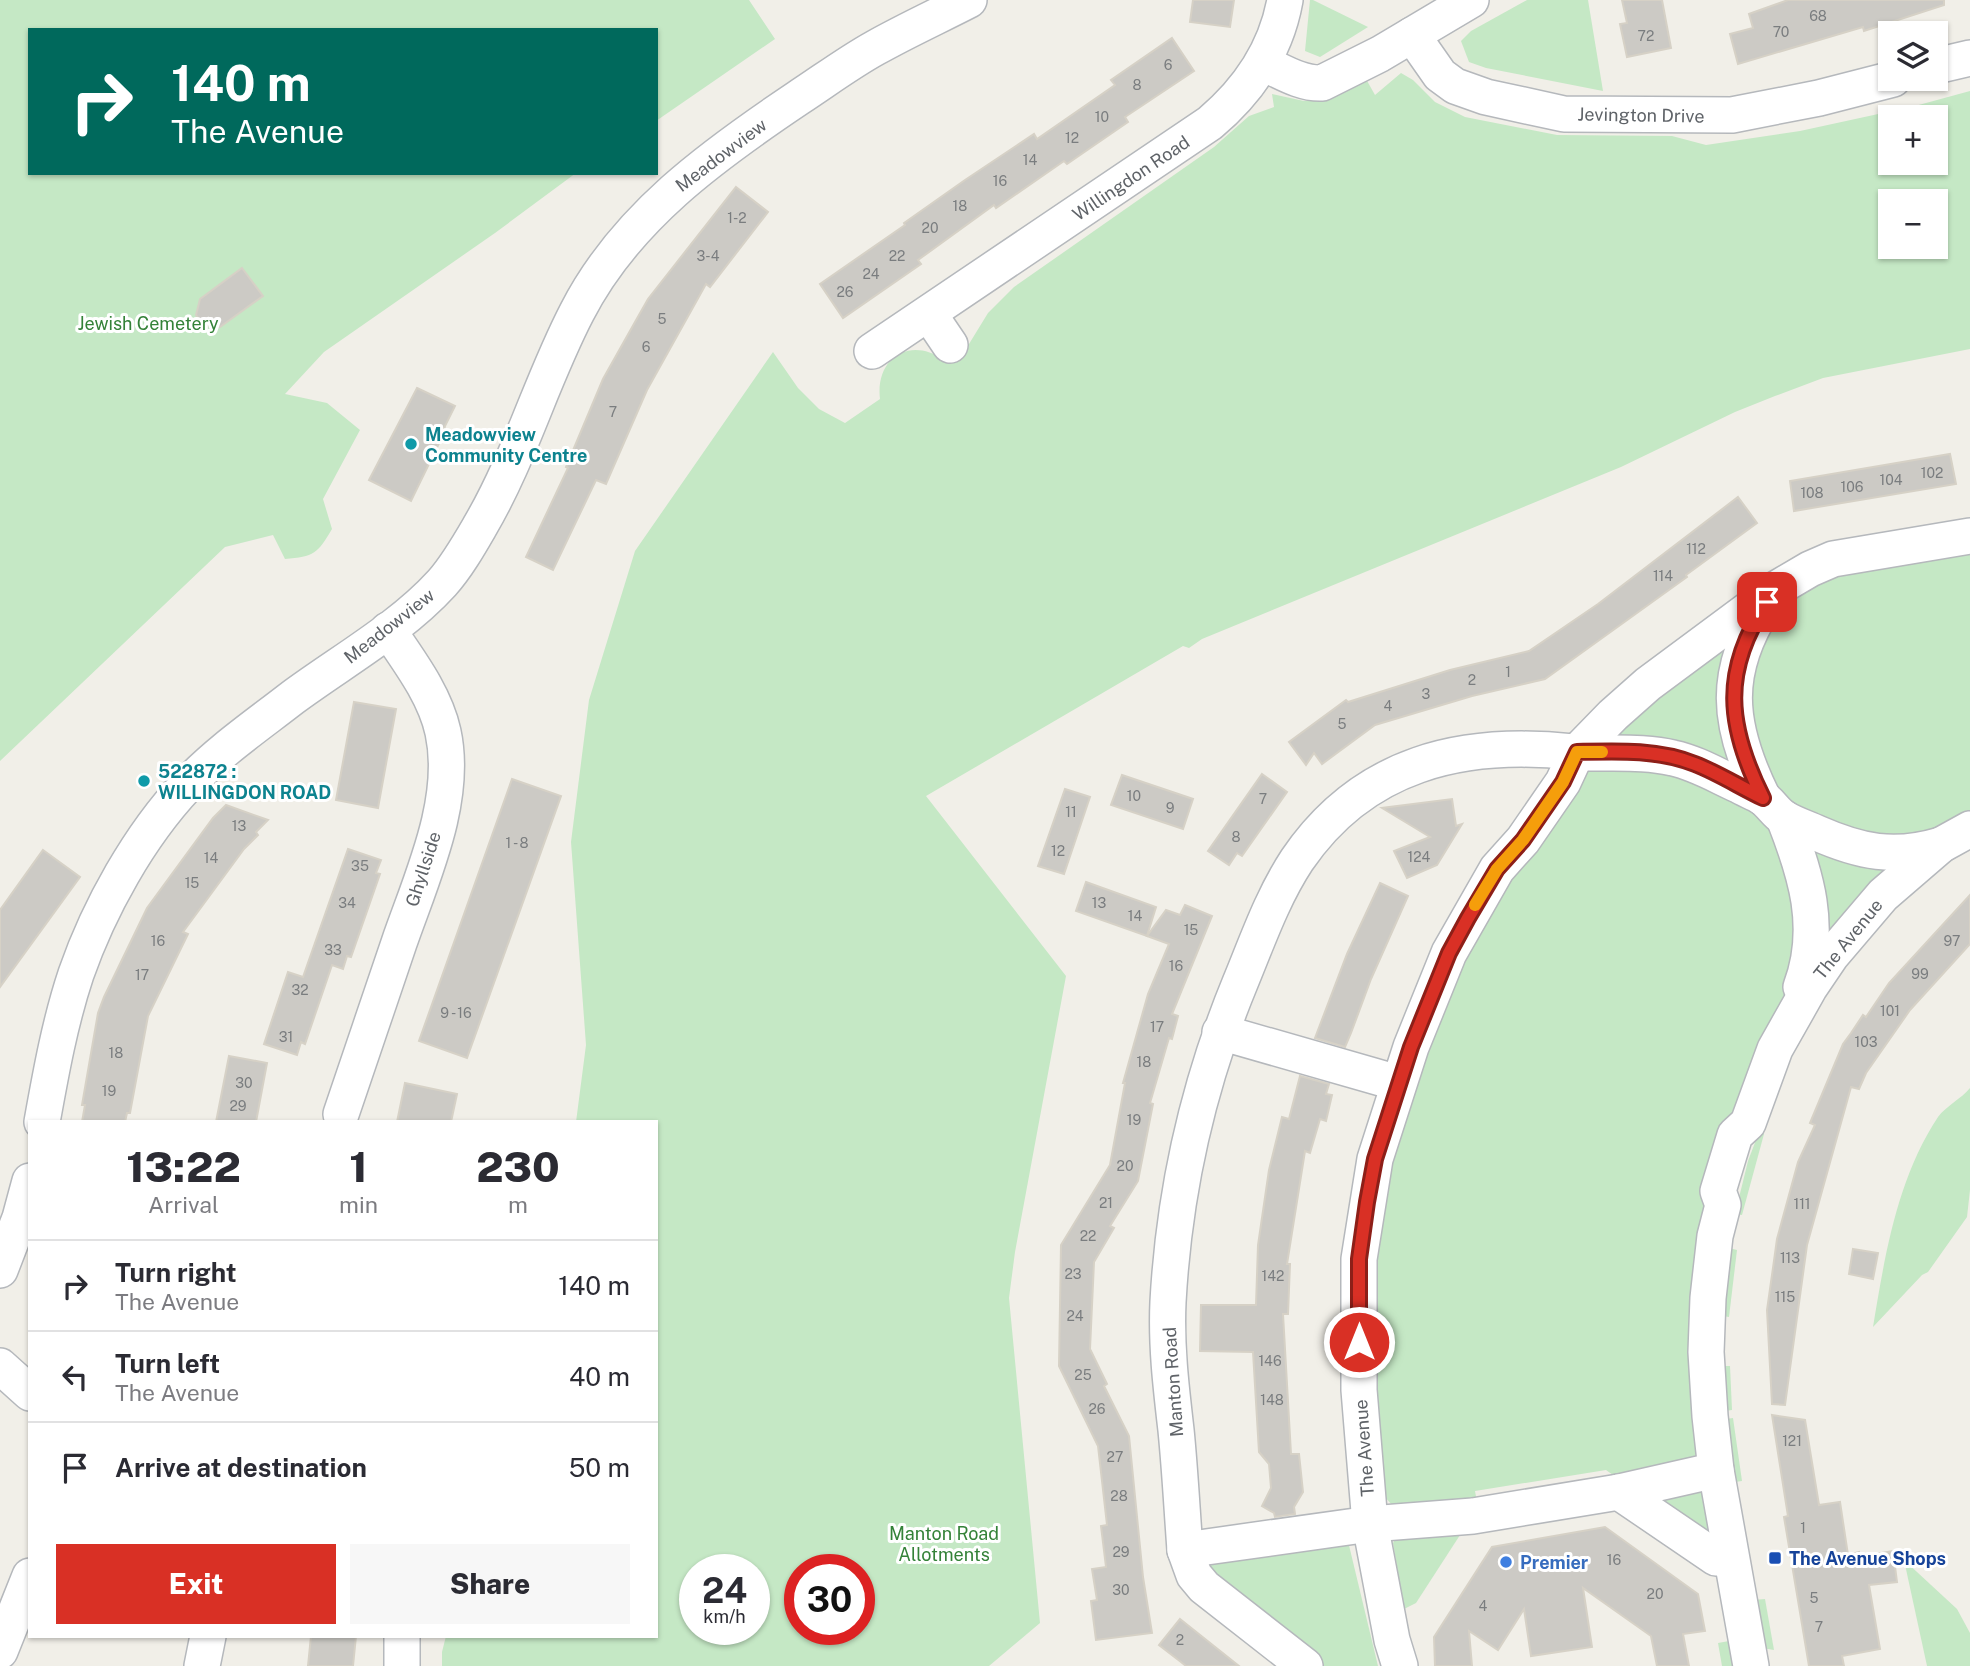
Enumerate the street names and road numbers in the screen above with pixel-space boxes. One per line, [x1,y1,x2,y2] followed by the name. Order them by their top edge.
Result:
[1577,103,1705,127] street label: Jevington Drive
[671,114,771,196] street label: Meadowview
[1069,131,1193,225] street label: Willingdon Road
[340,584,438,668] street label: Meadowview
[401,829,445,909] street label: Ghyllside
[1809,895,1887,983] street label: The Avenue
[1159,1326,1187,1438] street label: Manton Road
[1350,1399,1378,1497] street label: The Avenue

